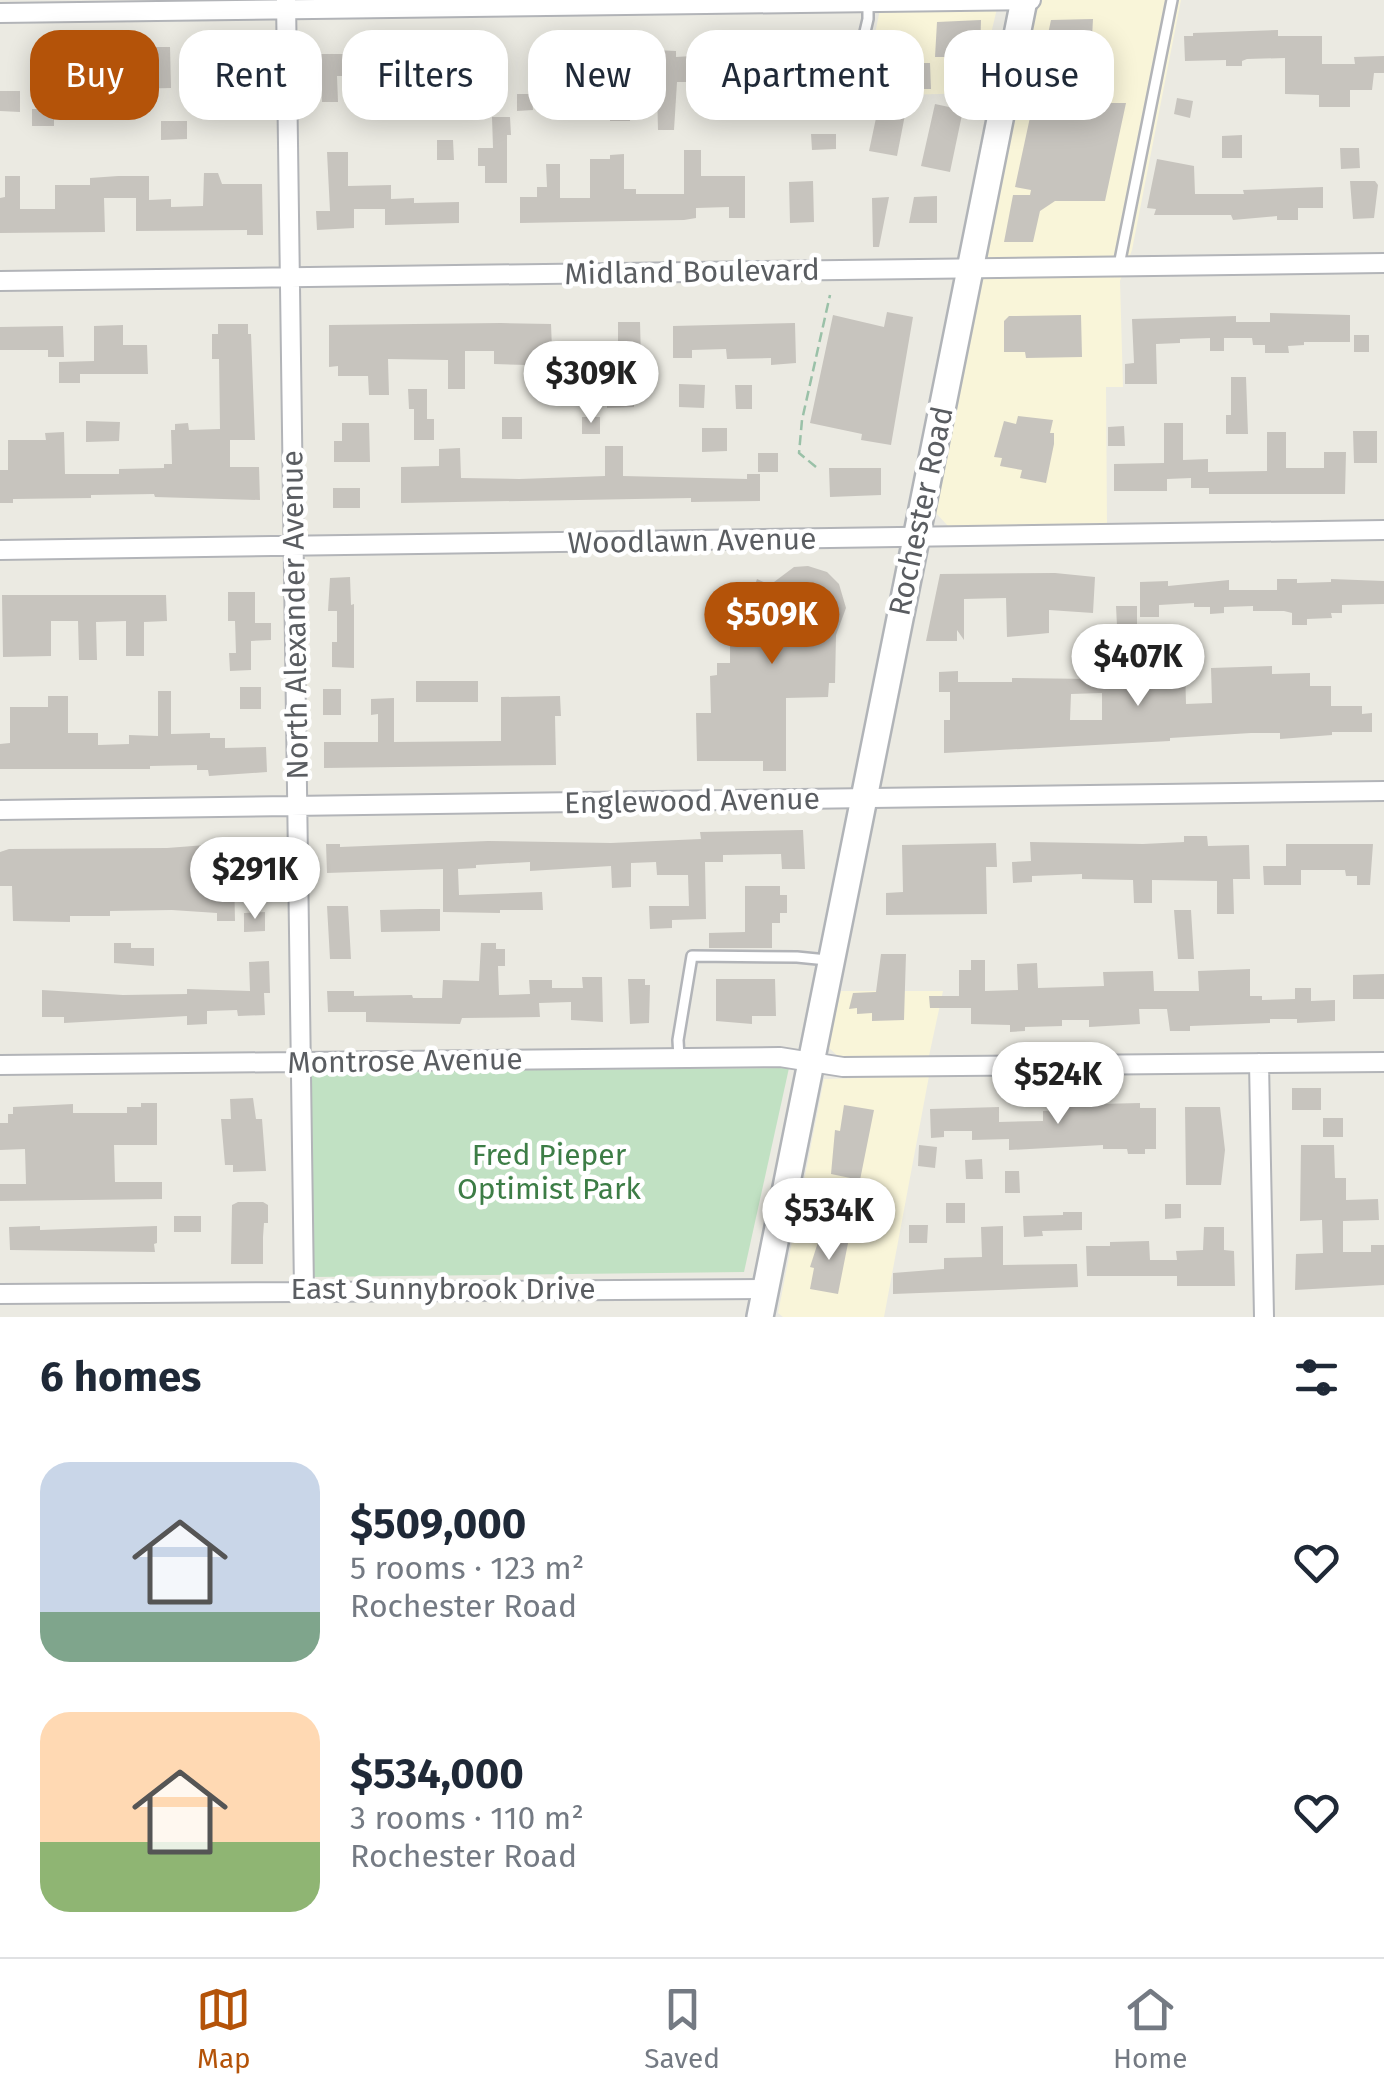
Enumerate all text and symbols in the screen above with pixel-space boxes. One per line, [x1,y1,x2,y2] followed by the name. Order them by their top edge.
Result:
[30,30,159,120] chip: Buy
[179,30,322,120] chip: Rent
[342,30,508,120] chip: Filters
[528,30,666,120] chip: New
[686,30,924,120] chip: Apartment
[944,30,1114,120] chip: House
[564,252,820,292] street label: Midland Boulevard
[521,341,661,426] pin: $309K
[546,354,636,392] text: $309K
[881,403,961,619] street label: Rochester Road
[274,450,316,780] street label: North Alexander Avenue
[567,521,817,561] street label: Woodlawn Avenue
[702,582,842,667] pin: $509K
[726,595,818,633] text: $509K
[1068,624,1208,709] pin: $407K
[1094,637,1182,675] text: $407K
[564,781,820,821] street label: Englewood Avenue
[185,837,325,922] pin: $291K
[212,850,298,888] text: $291K
[287,1041,523,1081] street label: Montrose Avenue
[988,1042,1128,1127] pin: $524K
[1014,1055,1102,1093] text: $524K
[457,1137,642,1207] park label: Fred Pieper Optimist Park
[759,1178,899,1263] pin: $534K
[784,1191,874,1229] text: $534K
[290,1271,596,1307] street label: East Sunnybrook Drive
[1289,1350,1344,1405] icon: filters
[40,1352,201,1402] text: 6 homes
[350,1499,526,1549] text: $509,000
[120,1502,240,1622] icon: home
[1289,1535,1344,1590] icon: heart
[350,1549,584,1587] text: 5 rooms · 123 m²
[350,1587,577,1625] text: Rochester Road
[350,1749,524,1799] text: $534,000
[120,1752,240,1872] icon: home
[1289,1785,1344,1840] icon: heart
[350,1799,584,1837] text: 3 rooms · 110 m²
[350,1837,577,1875] text: Rochester Road
[196,1982,251,2075] tab: Map
[644,1982,720,2075] tab: Saved
[1113,1982,1188,2075] tab: Home

